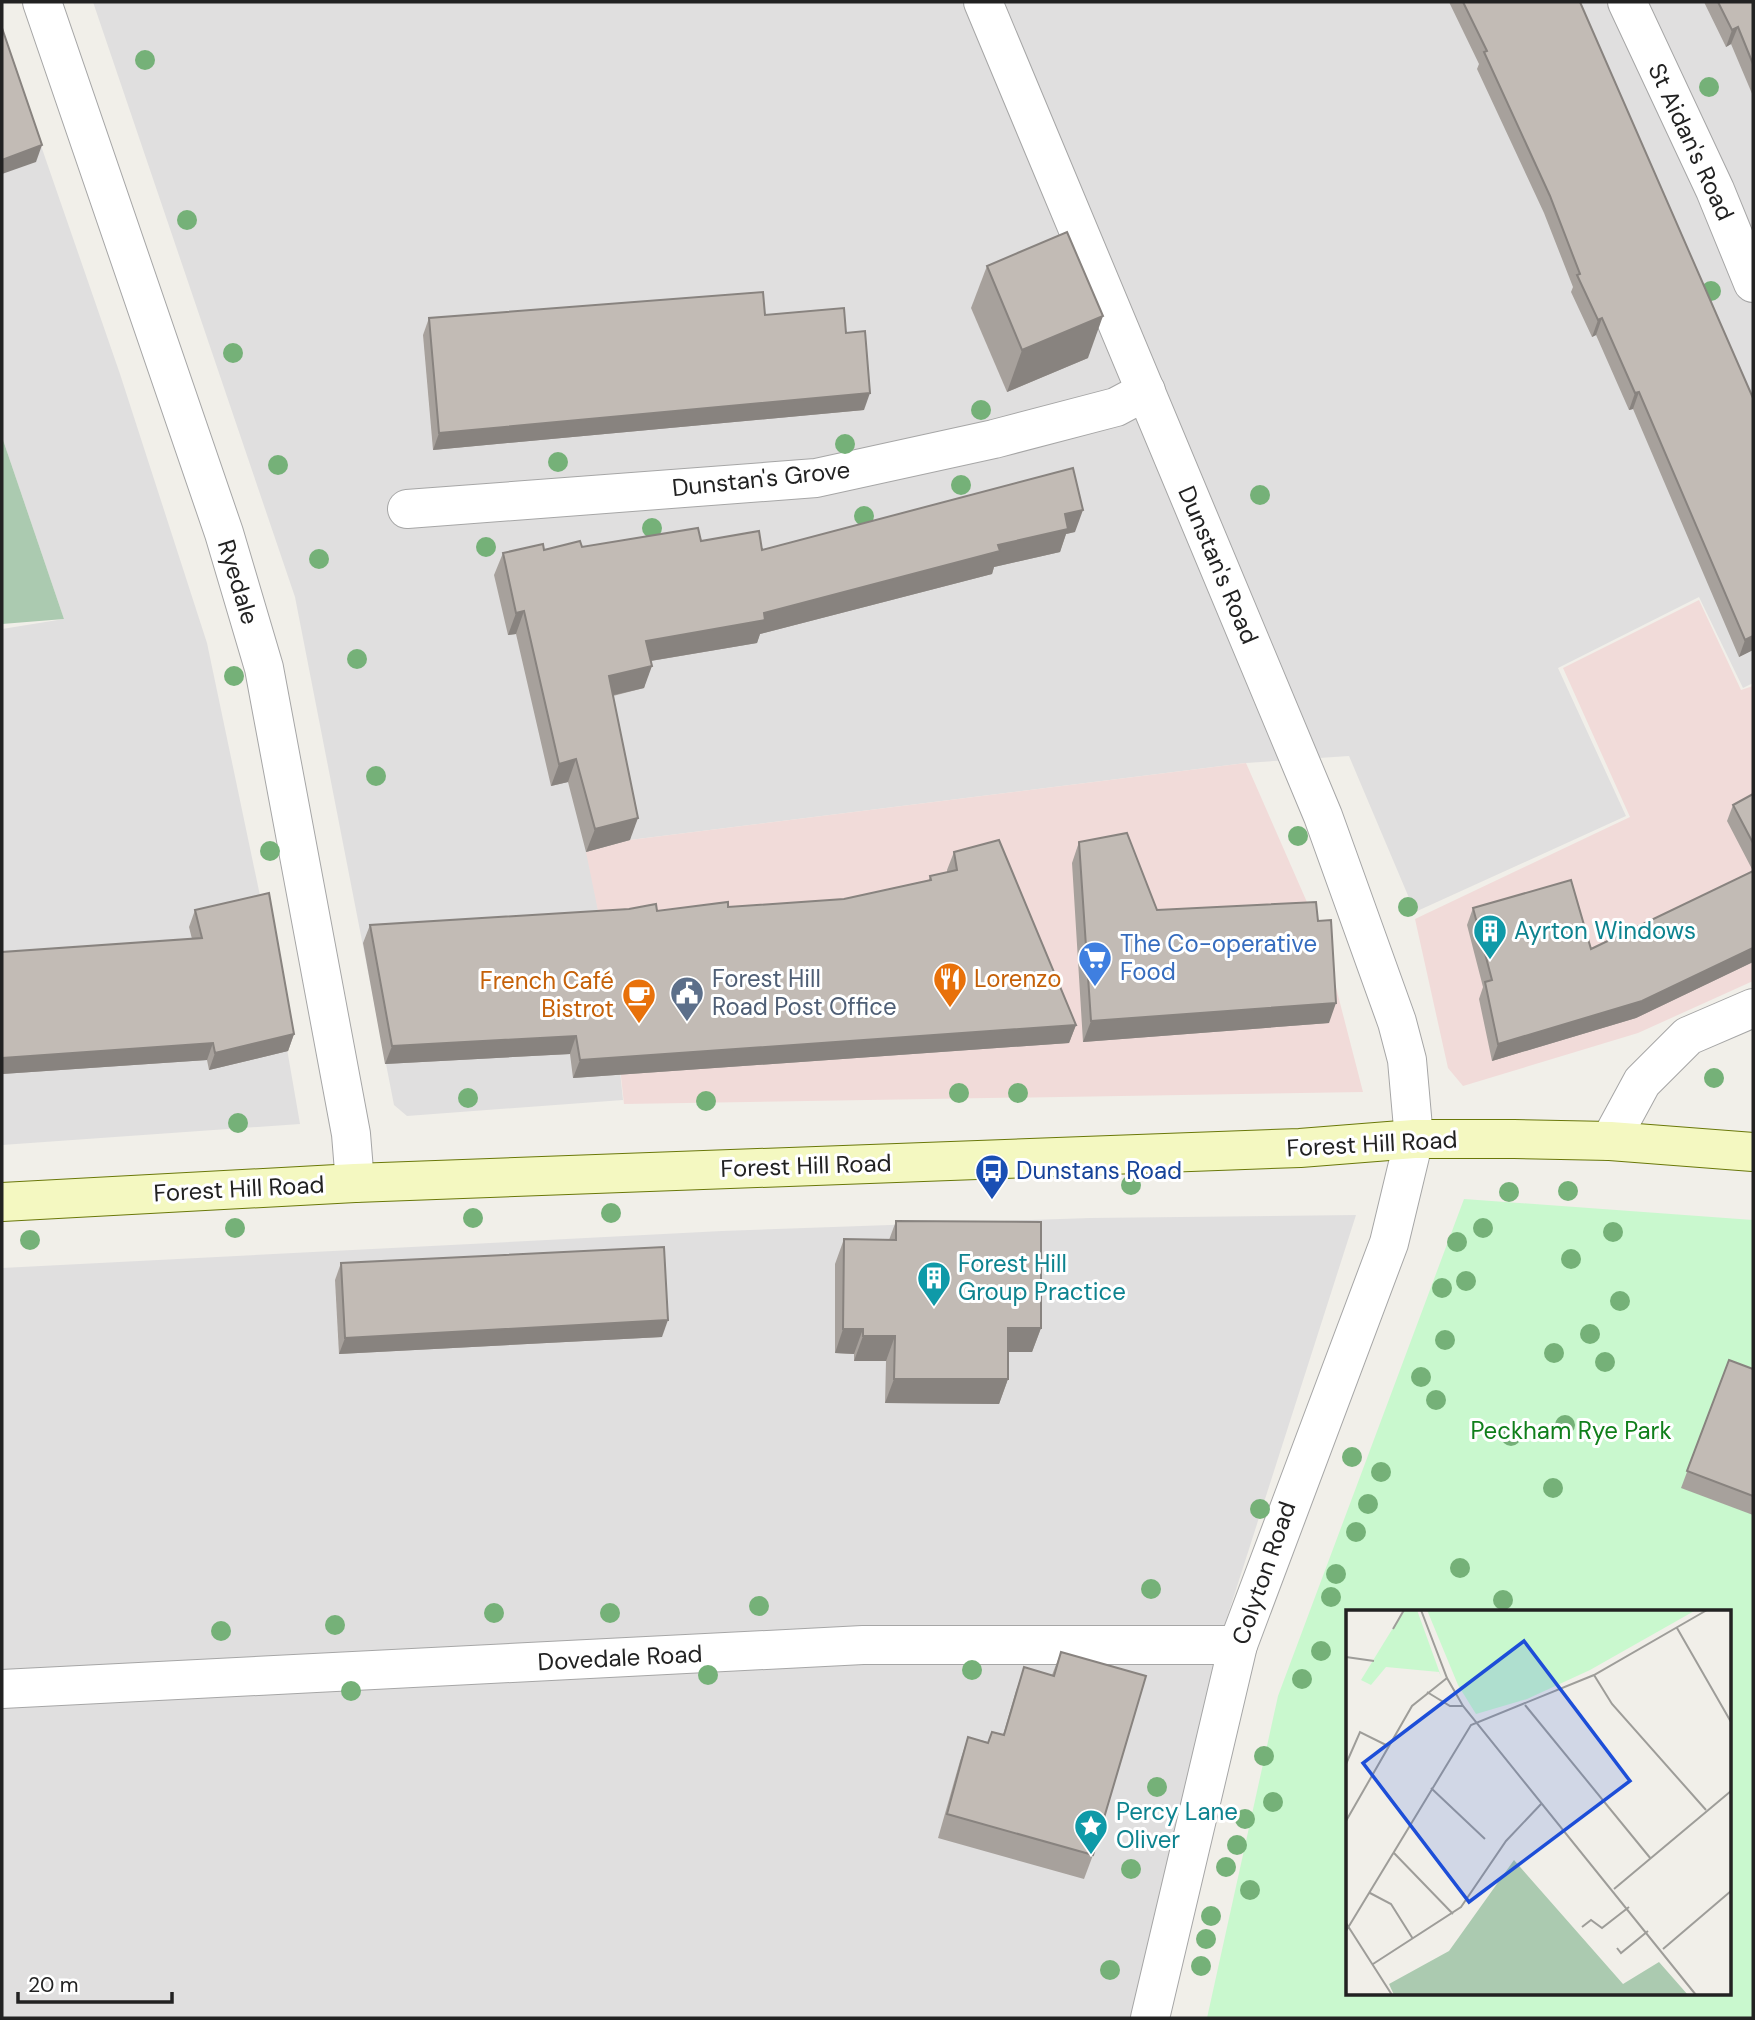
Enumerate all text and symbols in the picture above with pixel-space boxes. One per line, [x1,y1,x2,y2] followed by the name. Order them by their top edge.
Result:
[1641,58,1741,225] street label: St Aidan's Road
[670,454,851,503] street label: Dunstan's Grove
[1171,481,1266,649] street label: Dunstan's Road
[211,536,266,628] street label: Ryedale
[1471,912,1509,961] building icon: Ayrton Windows
[1514,915,1696,946] place label: Ayrton Windows
[1120,928,1317,987] place label: The Co-operative Food
[1076,939,1114,988] supermarket icon: The Co-operative Food
[931,960,969,1009] restaurant icon: Lorenzo
[712,963,897,1022] place label: Forest Hill Road Post Office
[974,963,1061,994] place label: Lorenzo
[480,965,614,1024] place label: French Café Bistrot
[668,974,706,1023] public building icon: Forest Hill Road Post Office
[620,976,658,1025] cafe icon: French Café Bistrot
[1286,1124,1458,1163] street label: Forest Hill Road
[720,1147,892,1184] street label: Forest Hill Road
[973,1152,1011,1201] bus stop icon: Dunstans Road
[1016,1155,1182,1186] place label: Dunstans Road
[153,1169,325,1208] street label: Forest Hill Road
[958,1248,1126,1307] place label: Forest Hill Group Practice
[915,1259,953,1308] building icon: Forest Hill Group Practice
[1470,1415,1672,1446] park label: Peckham Rye Park
[1225,1497,1303,1649] street label: Colyton Road
[1346,1610,1730,1996] inset map
[537,1638,703,1677] street label: Dovedale Road
[1116,1796,1238,1855] place label: Percy Lane Oliver
[1072,1807,1110,1856] place icon: Percy Lane Oliver
[18,1960,172,2004] scale bar
[28,1971,79,1999] text: 20 m

